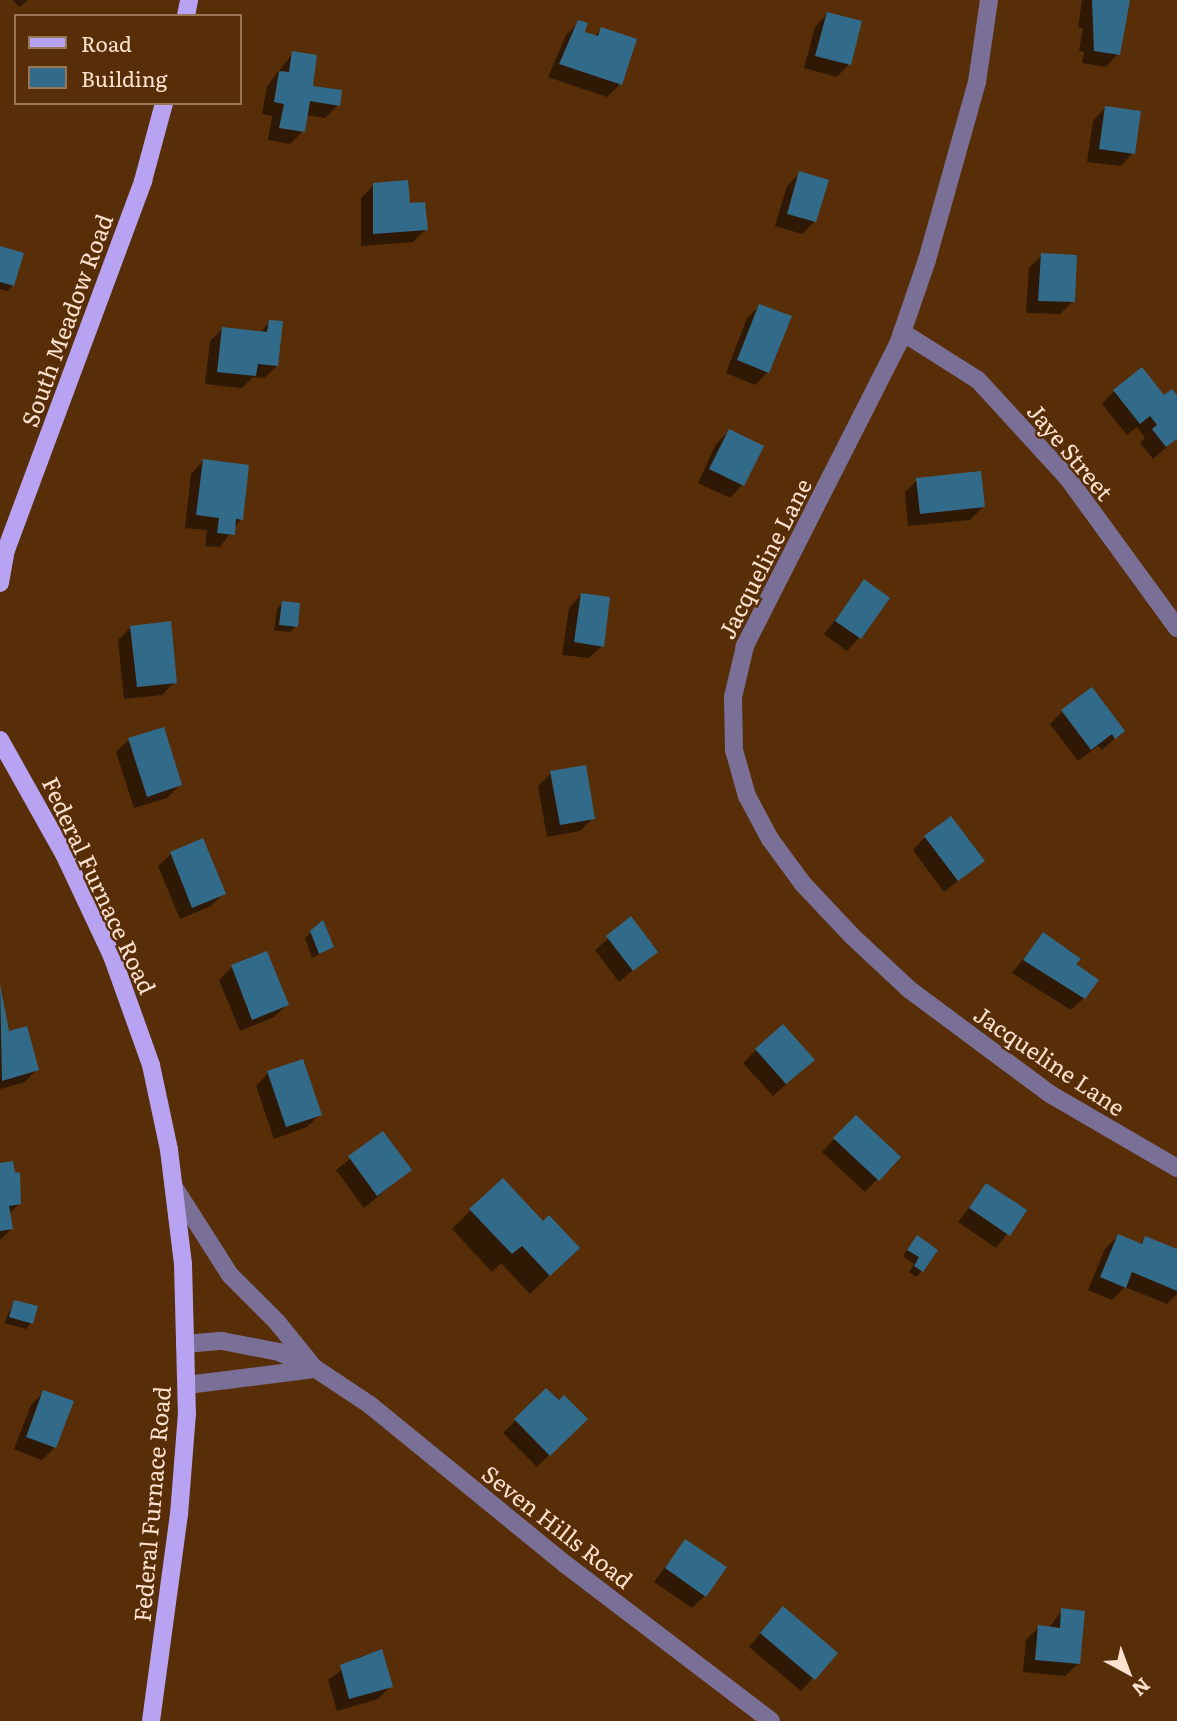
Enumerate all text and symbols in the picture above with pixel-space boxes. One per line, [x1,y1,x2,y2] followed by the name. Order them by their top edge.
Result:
[14,14,242,105] legend
[81,27,132,58] text: Road
[81,62,167,93] text: Building
[15,210,117,430] street label: South Meadow Road
[1022,397,1120,505] street label: Jaye Street
[712,473,816,643] street label: Jacqueline Lane
[37,772,163,998] street label: Federal Furnace Road
[969,999,1131,1121] street label: Jacqueline Lane
[127,1385,175,1623] street label: Federal Furnace Road
[477,1459,639,1593] street label: Seven Hills Road
[1093,1637,1163,1707] north arrow
[1127,1672,1157,1704] text: N

